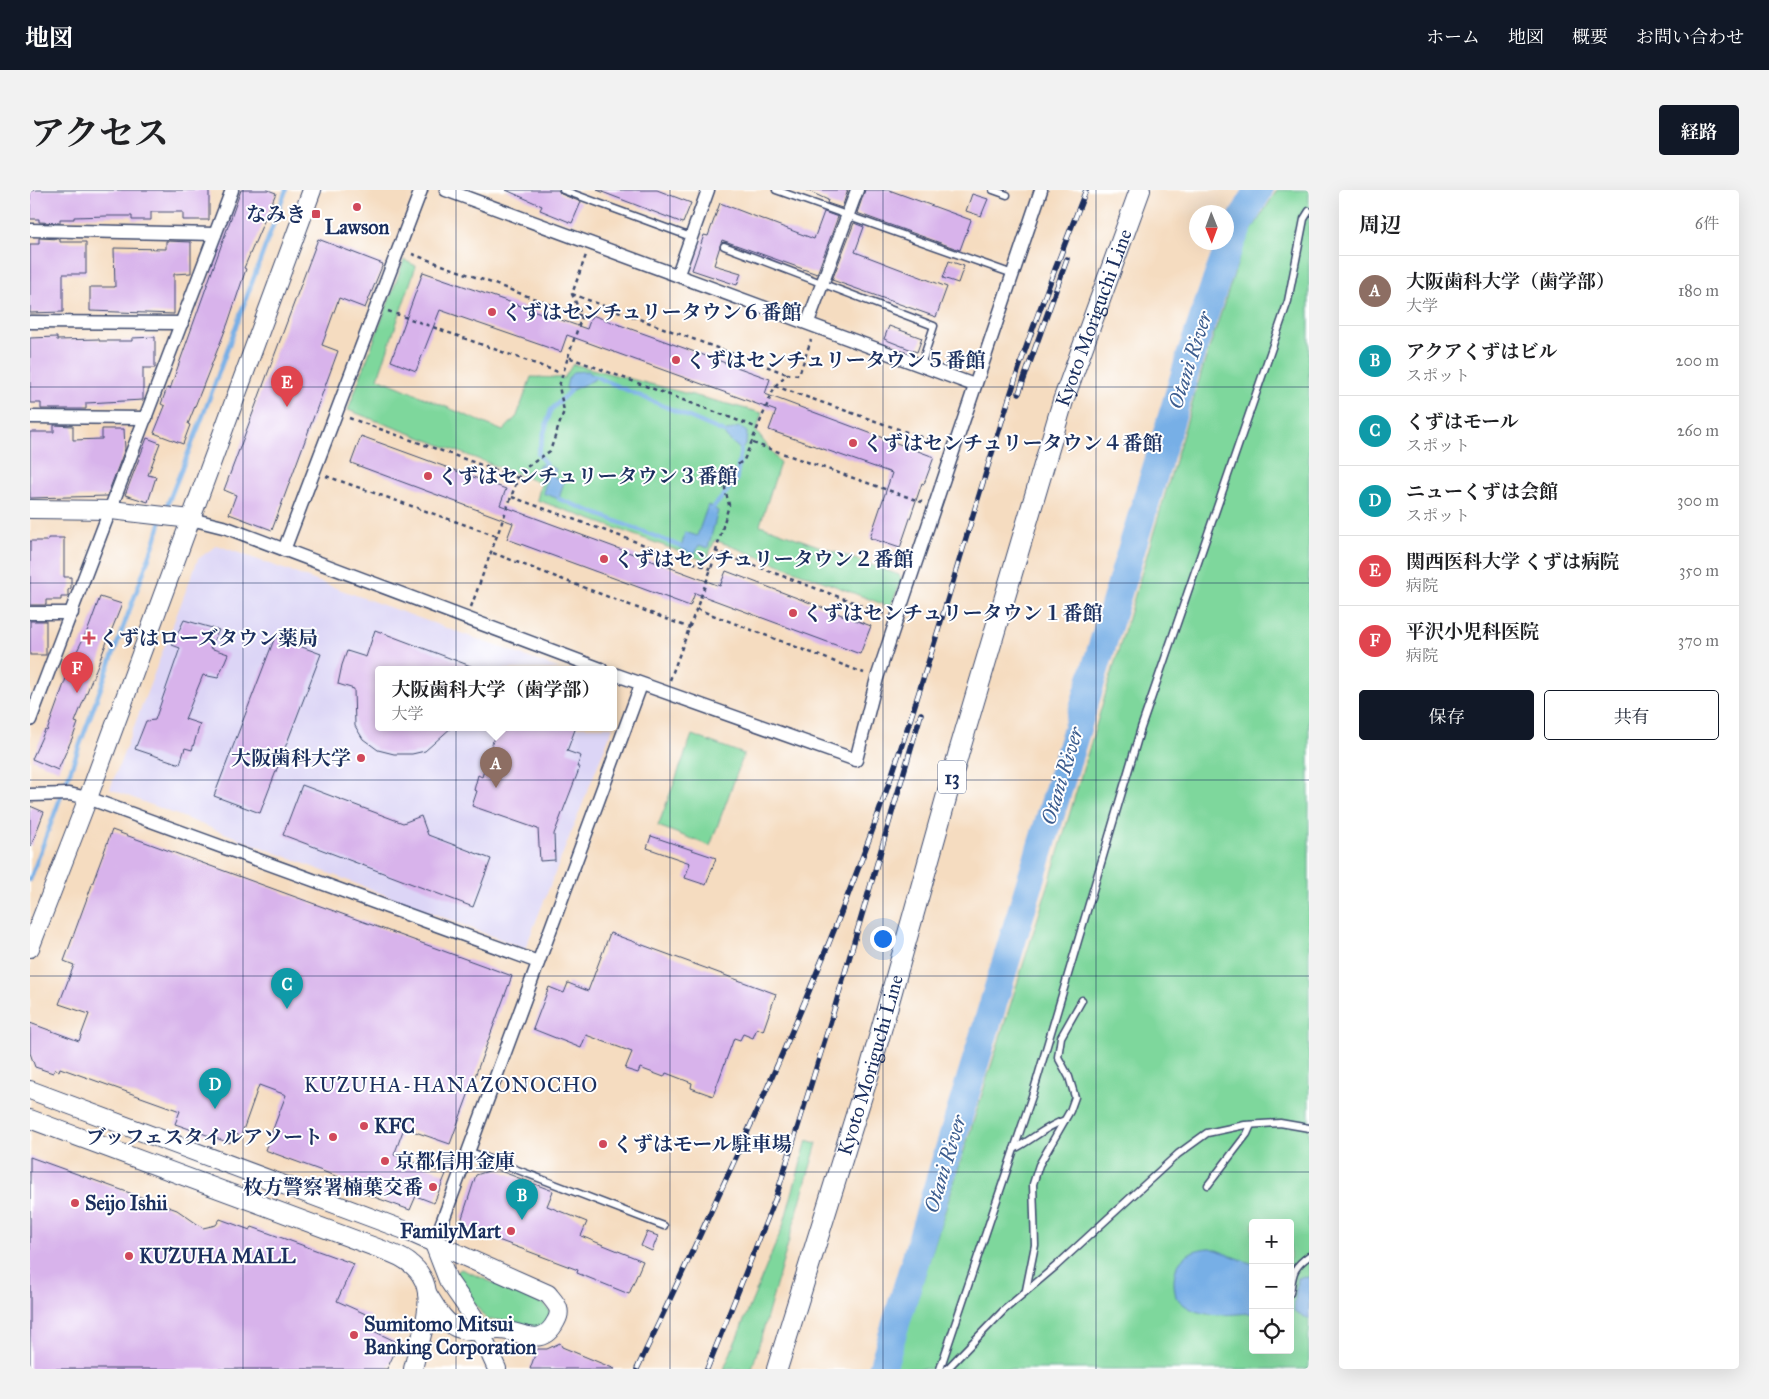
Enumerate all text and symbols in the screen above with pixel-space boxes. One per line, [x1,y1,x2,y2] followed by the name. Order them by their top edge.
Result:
[25,23,73,53] text: 地図
[1426,26,1480,48] text: ホーム
[1508,26,1544,48] text: 地図
[1572,26,1608,48] text: 概要
[1636,26,1744,48] text: お問い合わせ
[1659,105,1739,155] button: 経路
[30,112,169,155] text: アクセス
[351,201,363,213] marker: Lawson
[246,202,306,226] place label: なみき
[1189,205,1234,250] north arrow
[310,208,322,220] marker: なみき
[1359,212,1401,238] text: 周辺
[1695,214,1719,233] text: 6件
[325,215,389,239] place label: Lawson
[1050,226,1137,410] street label: Kyoto Moriguchi Line
[1406,270,1615,293] text: 大阪歯科大学（歯学部）
[1370,281,1380,300] text: A
[1678,281,1719,300] text: 180 m
[1406,296,1438,315] text: 大学
[502,300,801,324] place label: くずはセンチュリータウン６番館
[486,306,498,318] marker: くずはセンチュリータウン６番館
[1162,307,1218,412] water label: Otani River
[1406,340,1557,363] text: アクアくずはビル
[686,348,985,372] place label: くずはセンチュリータウン５番館
[1370,351,1380,370] text: B
[1676,351,1719,370] text: 200 m
[670,354,682,366] marker: くずはセンチュリータウン５番館
[271,366,303,407] pin: E
[1406,366,1470,385] text: スポット
[1406,410,1519,433] text: くずはモール
[1370,421,1380,440] text: C
[1677,421,1719,440] text: 260 m
[863,431,1162,455] place label: くずはセンチュリータウン４番館
[1406,436,1470,455] text: スポット
[847,437,859,449] marker: くずはセンチュリータウン４番館
[438,464,737,488] place label: くずはセンチュリータウン３番館
[422,470,434,482] marker: くずはセンチュリータウン３番館
[1406,480,1558,503] text: ニューくずは会館
[1369,491,1381,510] text: D
[1677,491,1719,510] text: 300 m
[1406,506,1470,525] text: スポット
[614,547,913,571] place label: くずはセンチュリータウン２番館
[1406,550,1619,573] text: 関西医科大学 くずは病院
[598,553,610,565] marker: くずはセンチュリータウン２番館
[1369,561,1381,580] text: E
[1679,561,1719,580] text: 350 m
[1406,576,1438,595] text: 病院
[803,601,1102,625] place label: くずはセンチュリータウン１番館
[787,607,799,619] marker: くずはセンチュリータウン１番館
[1406,620,1539,643] text: 平沢小児科医院
[99,626,318,650] place label: くずはローズタウン薬局
[1370,631,1380,650] text: F
[1678,631,1719,650] text: 370 m
[83,632,95,644] marker: くずはローズタウン薬局
[1406,646,1438,665] text: 病院
[61,652,93,693] pin: F
[375,666,617,731] popup
[391,678,601,701] text: 大阪歯科大学（歯学部）
[1359,690,1534,740] button: 保存
[1544,690,1719,740] button: 共有
[391,704,424,723] text: 大学
[1035,723,1089,828] water label: Otani River
[231,746,351,770] place label: 大阪歯科大学
[480,747,512,788] pin: A
[355,752,367,764] marker: 大阪歯科大学
[938,760,966,794] road number: 13
[870,926,896,952] your location
[271,968,303,1009] pin: C
[832,972,908,1158] street label: Kyoto Moriguchi Line
[199,1068,231,1109] pin: D
[304,1072,598,1098] district label: KUZUHA-HANAZONOCHO
[918,1111,972,1216] water label: Otani River
[374,1114,415,1138] place label: KFC
[358,1120,370,1132] marker: KFC
[86,1125,323,1149] place label: ブッフェスタイルアソート
[327,1131,339,1143] marker: ブッフェスタイルアソート
[613,1132,792,1156] place label: くずはモール駐車場
[597,1138,609,1150] marker: くずはモール駐車場
[395,1149,515,1173] place label: 京都信用金庫
[379,1155,391,1167] marker: 京都信用金庫
[243,1175,423,1199] place label: 枚方警察署楠葉交番
[506,1179,538,1220] pin: B
[427,1181,439,1193] marker: 枚方警察署楠葉交番
[85,1191,168,1216] place label: Seijo Ishii
[69,1197,81,1209] marker: Seijo Ishii
[400,1219,502,1244] place label: FamilyMart
[1249,1219,1294,1354] map controls
[1249,1219,1294,1264] button: +
[505,1225,517,1237] marker: FamilyMart
[139,1244,296,1268] place label: KUZUHA MALL
[123,1250,135,1262] marker: KUZUHA MALL
[1249,1264,1294,1309] button: −
[1249,1309,1294,1354] button: locate
[364,1312,537,1360] place label: Sumitomo Mitsui Banking Corporation
[348,1329,360,1341] marker: Sumitomo Mitsui Banking Corporation

